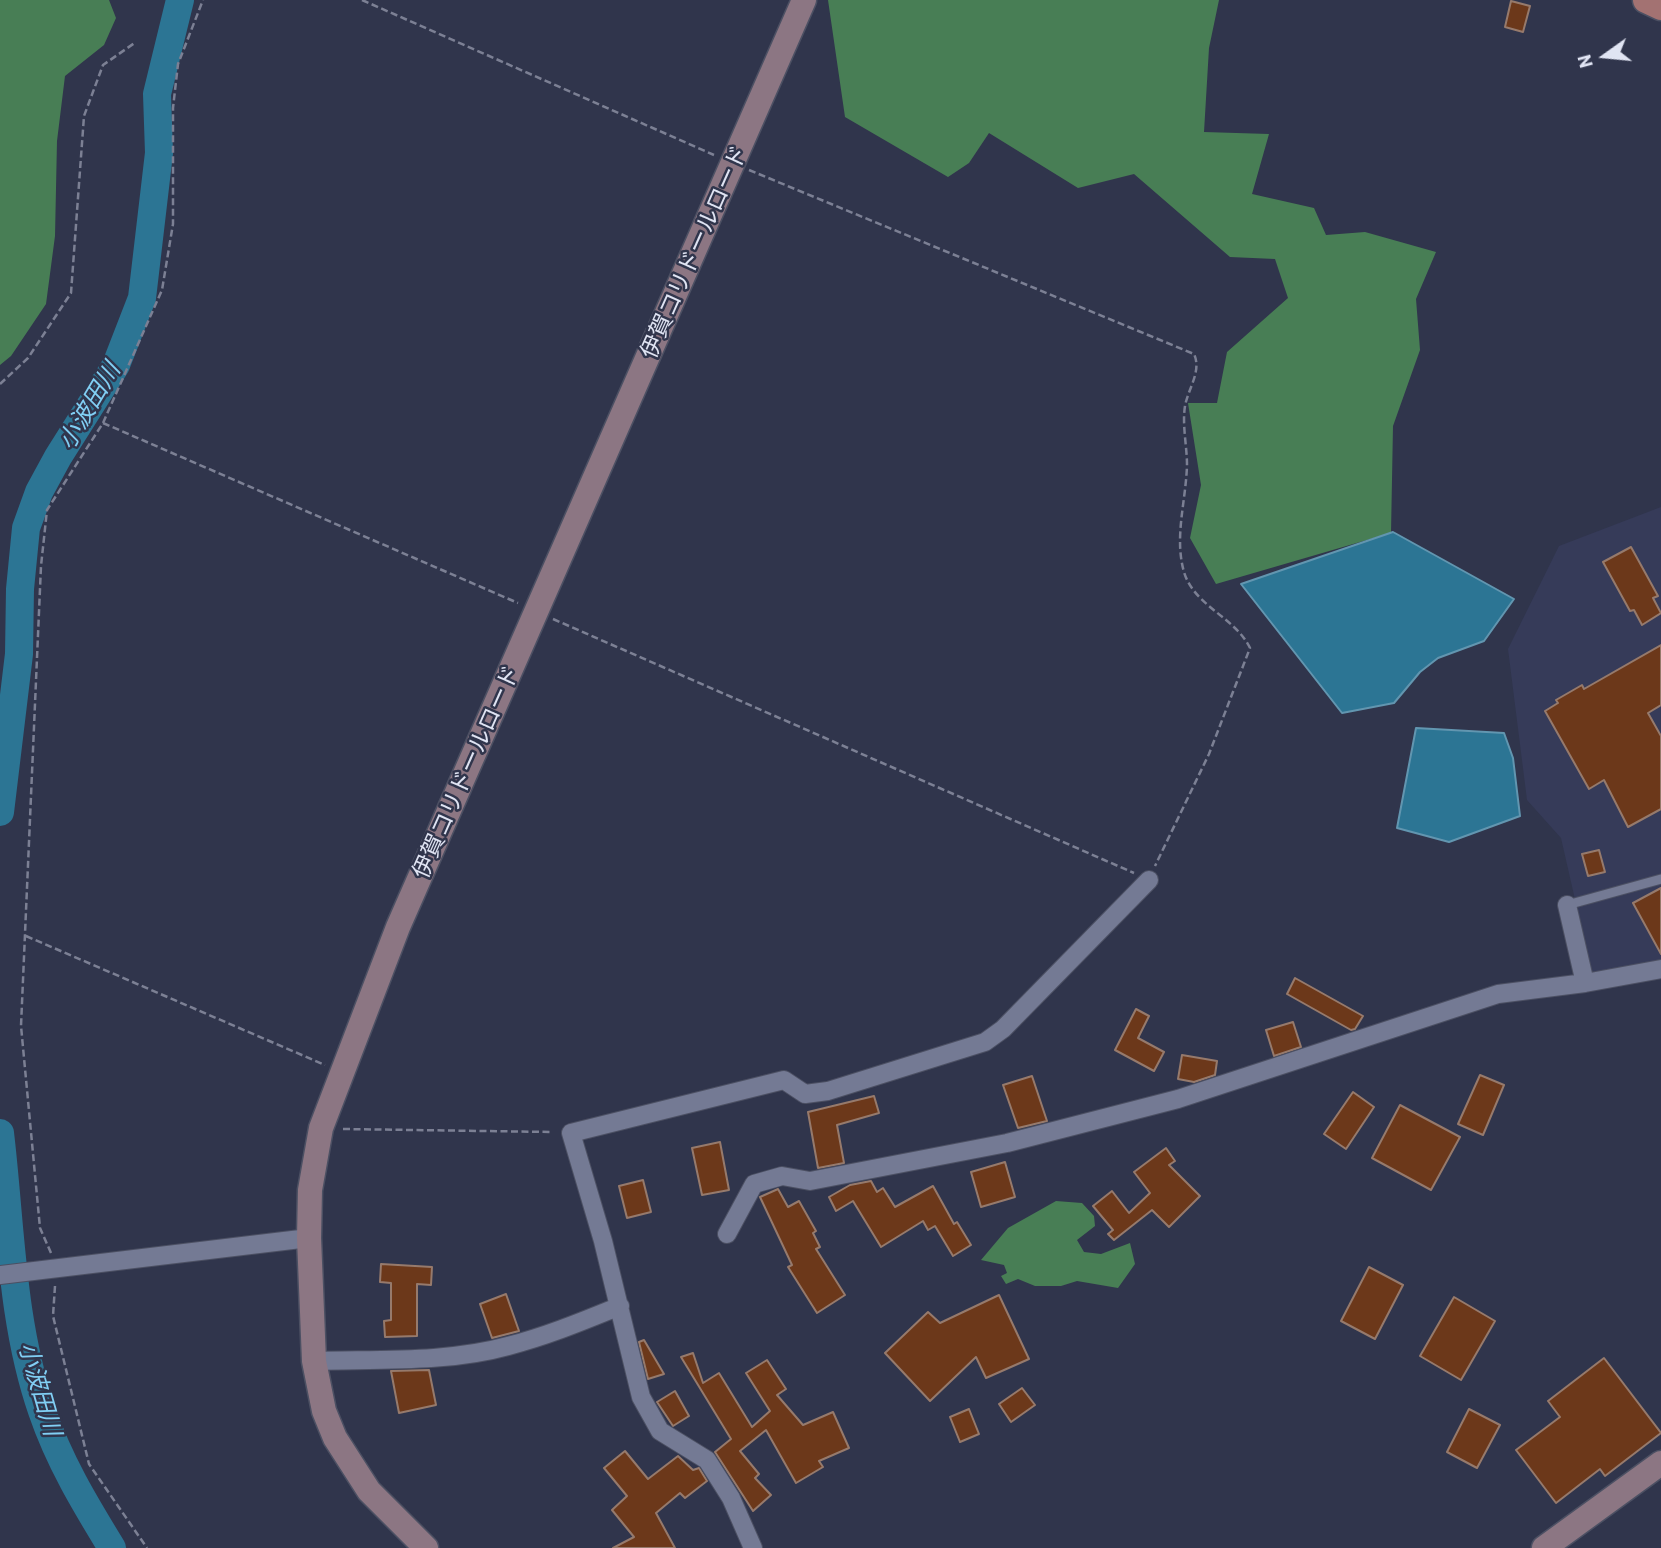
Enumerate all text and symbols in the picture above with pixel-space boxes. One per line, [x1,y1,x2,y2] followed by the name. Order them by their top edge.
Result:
[1570,21,1640,91] north arrow
[1571,52,1597,71] text: N
[635,141,753,363] street label: 伊賀コリドールロード
[52,357,126,455] water label: 小波田川
[407,661,525,883] street label: 伊賀コリドールロード
[13,1339,67,1439] water label: 小波田川

